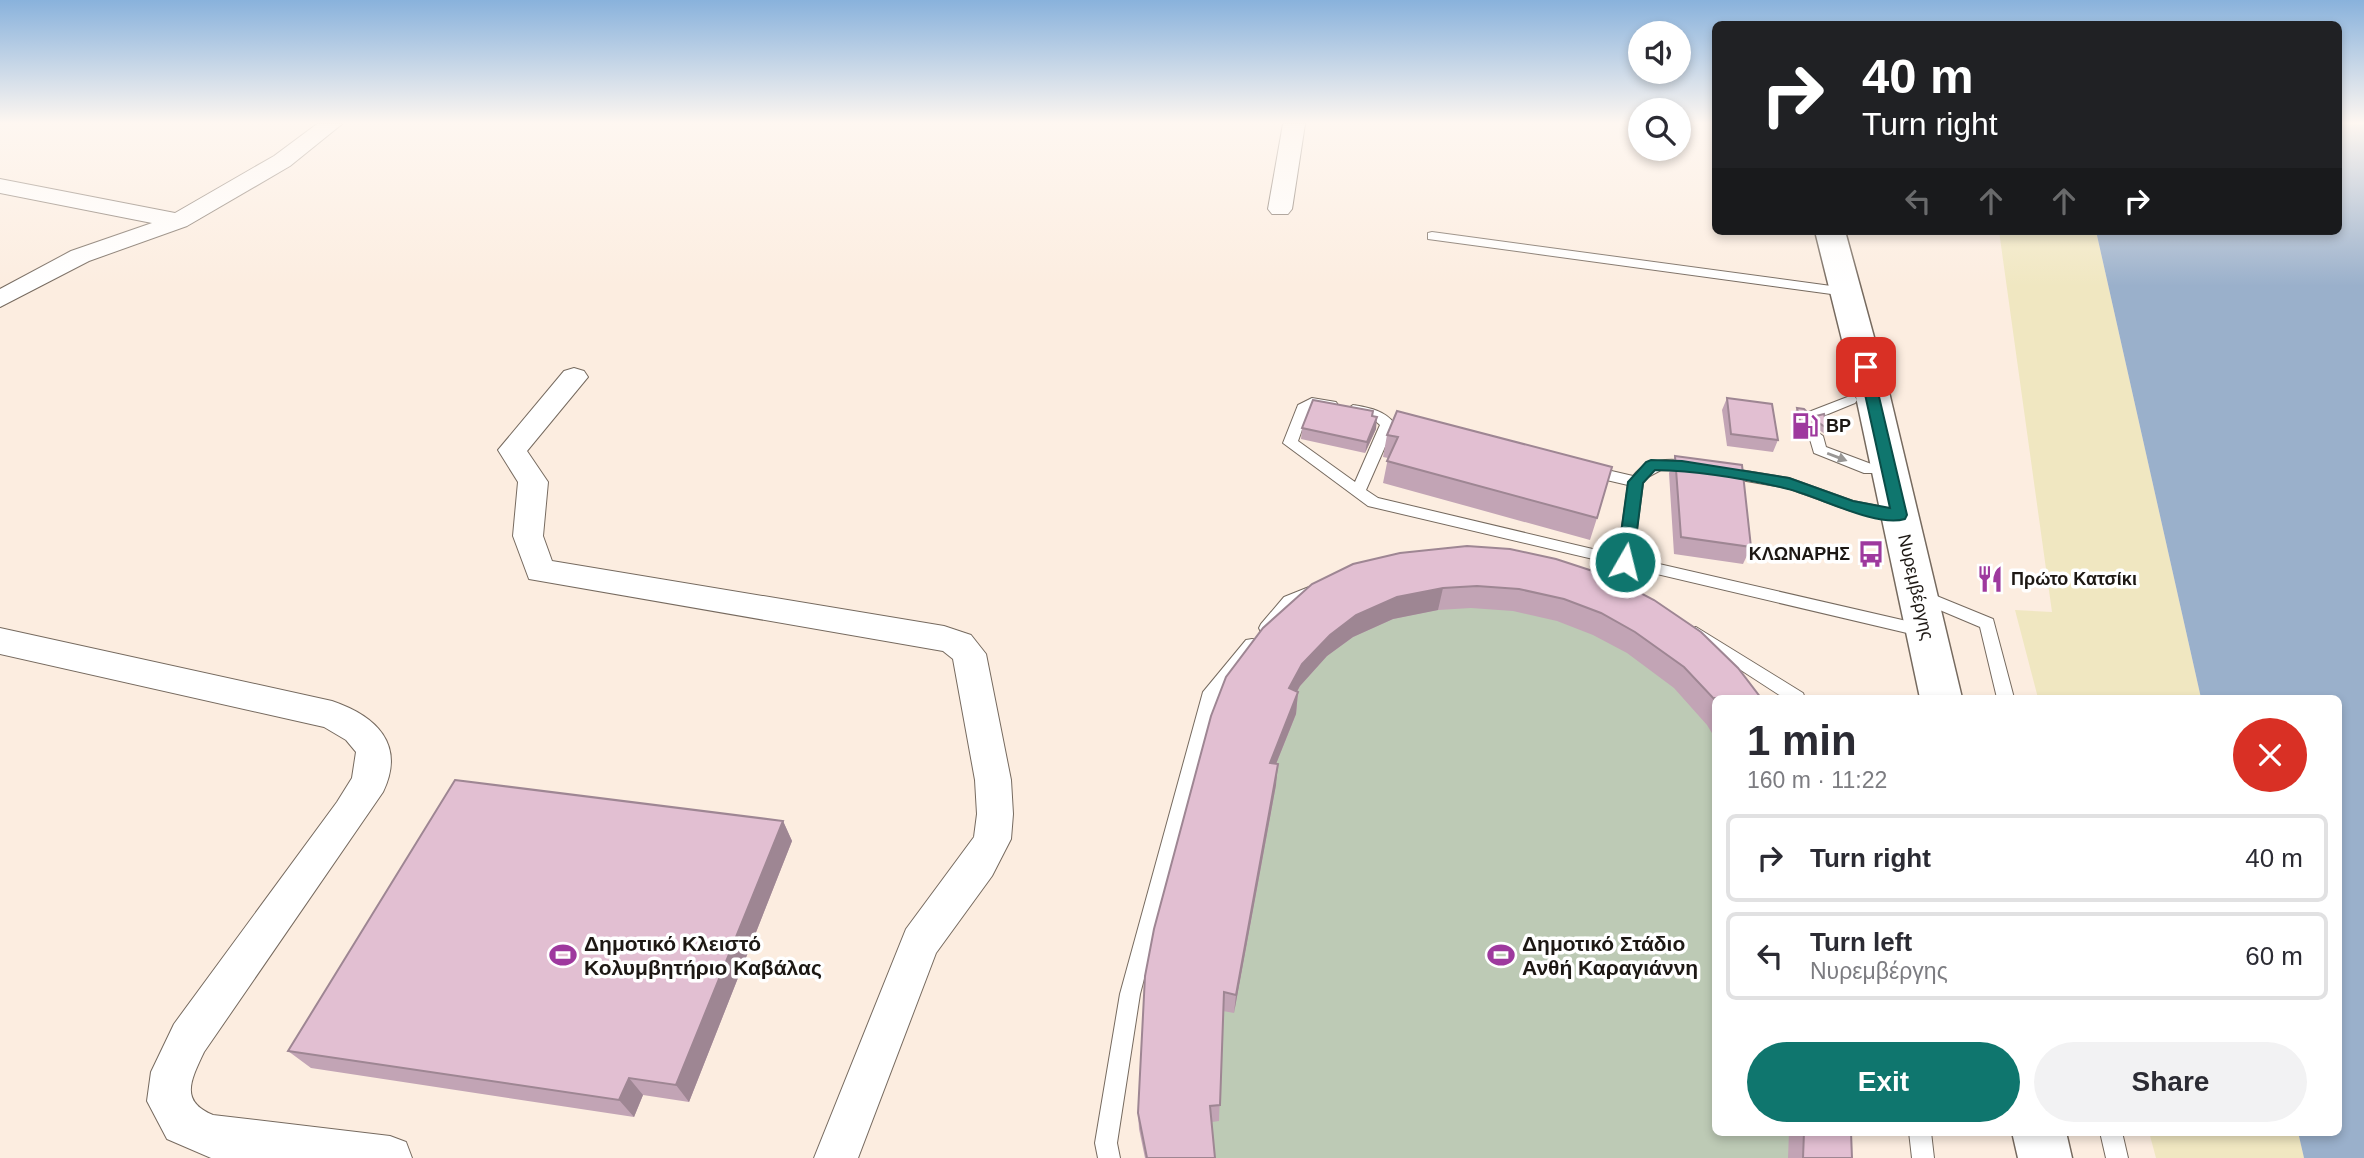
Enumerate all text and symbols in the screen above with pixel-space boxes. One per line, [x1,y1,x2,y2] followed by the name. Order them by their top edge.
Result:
[1628,21,1691,161] map controls
[1628,21,1691,84] button: sound
[1747,49,1838,140] icon: right
[1862,49,1974,103] text: 40 m
[1628,98,1691,161] button: search
[1862,106,1998,142] text: Turn right
[1899,182,1937,220] icon: left
[1972,182,2010,220] icon: ahead
[2045,182,2083,220] icon: ahead
[2118,182,2156,220] icon: right
[1836,337,1896,397] pin
[1847,348,1885,386] icon: arrive
[1790,411,1820,441] fuel station icon: BP
[1826,416,1851,436] place label: BP
[1827,452,1848,463] one-way arrow
[1588,525,1662,599] position arrow
[1894,532,1938,642] street label: Νυρεμβέργης
[1856,539,1886,569] bus stop icon: ΚΛΩΝΑΡΗΣ
[1749,544,1850,564] place label: ΚΛΩΝΑΡΗΣ
[1975,564,2005,594] restaurant icon: Πρώτο Κατσίκι
[2011,569,2137,589] place label: Πρώτο Κατσίκι
[1747,717,1857,764] text: 1 min
[2233,718,2307,792] button: close
[1747,767,1887,793] text: 160 m · 11:22
[1751,839,1789,877] icon: right
[1810,843,1931,873] text: Turn right
[2245,843,2303,873] text: 40 m
[1810,927,1912,957] text: Turn left
[584,932,822,980] place label: Δημοτικό Κλειστό Κολυμβητήριο Καβάλας
[1522,932,1698,979] place label: Δημοτικό Στάδιο Ανθή Καραγιάννη
[1751,937,1789,975] icon: left
[548,940,578,970] sports icon: Δημοτικό Κλειστό Κολυμβητήριο Καβάλας
[1486,940,1516,970] sports icon: Δημοτικό Στάδιο Ανθή Καραγιάννη
[2245,941,2303,971] text: 60 m
[1810,958,1948,984] text: Νυρεμβέργης
[1747,1042,2020,1122] button: Exit
[2034,1042,2307,1122] button: Share

